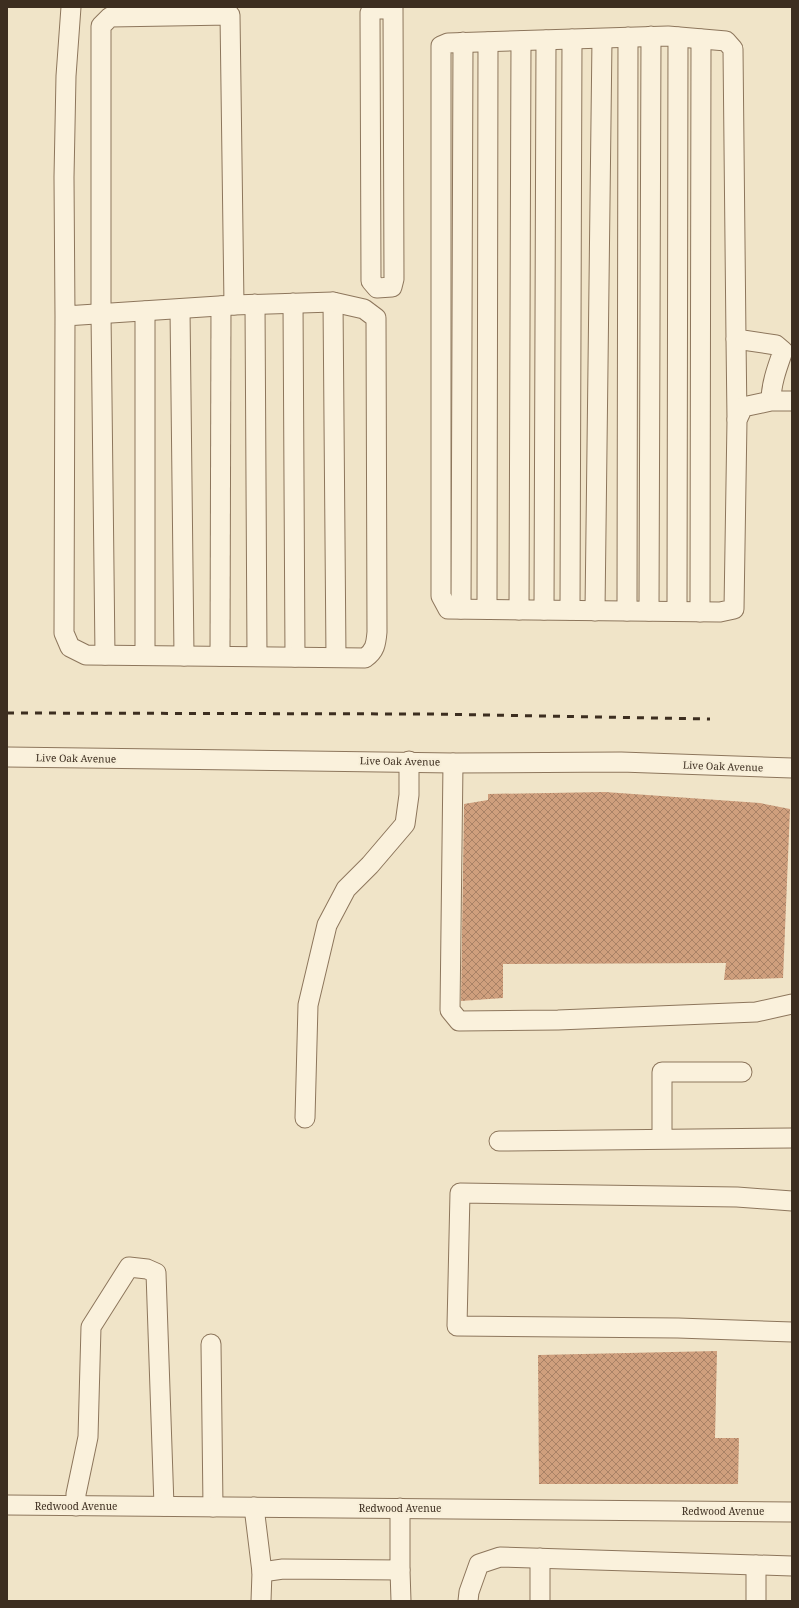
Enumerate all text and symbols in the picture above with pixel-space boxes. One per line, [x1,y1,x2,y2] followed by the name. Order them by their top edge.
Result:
[36,750,116,766] street label: Live Oak Avenue
[360,753,440,769] street label: Live Oak Avenue
[683,758,763,774] street label: Live Oak Avenue
[35,1499,117,1513] street label: Redwood Avenue
[359,1501,441,1515] street label: Redwood Avenue
[682,1504,764,1518] street label: Redwood Avenue

